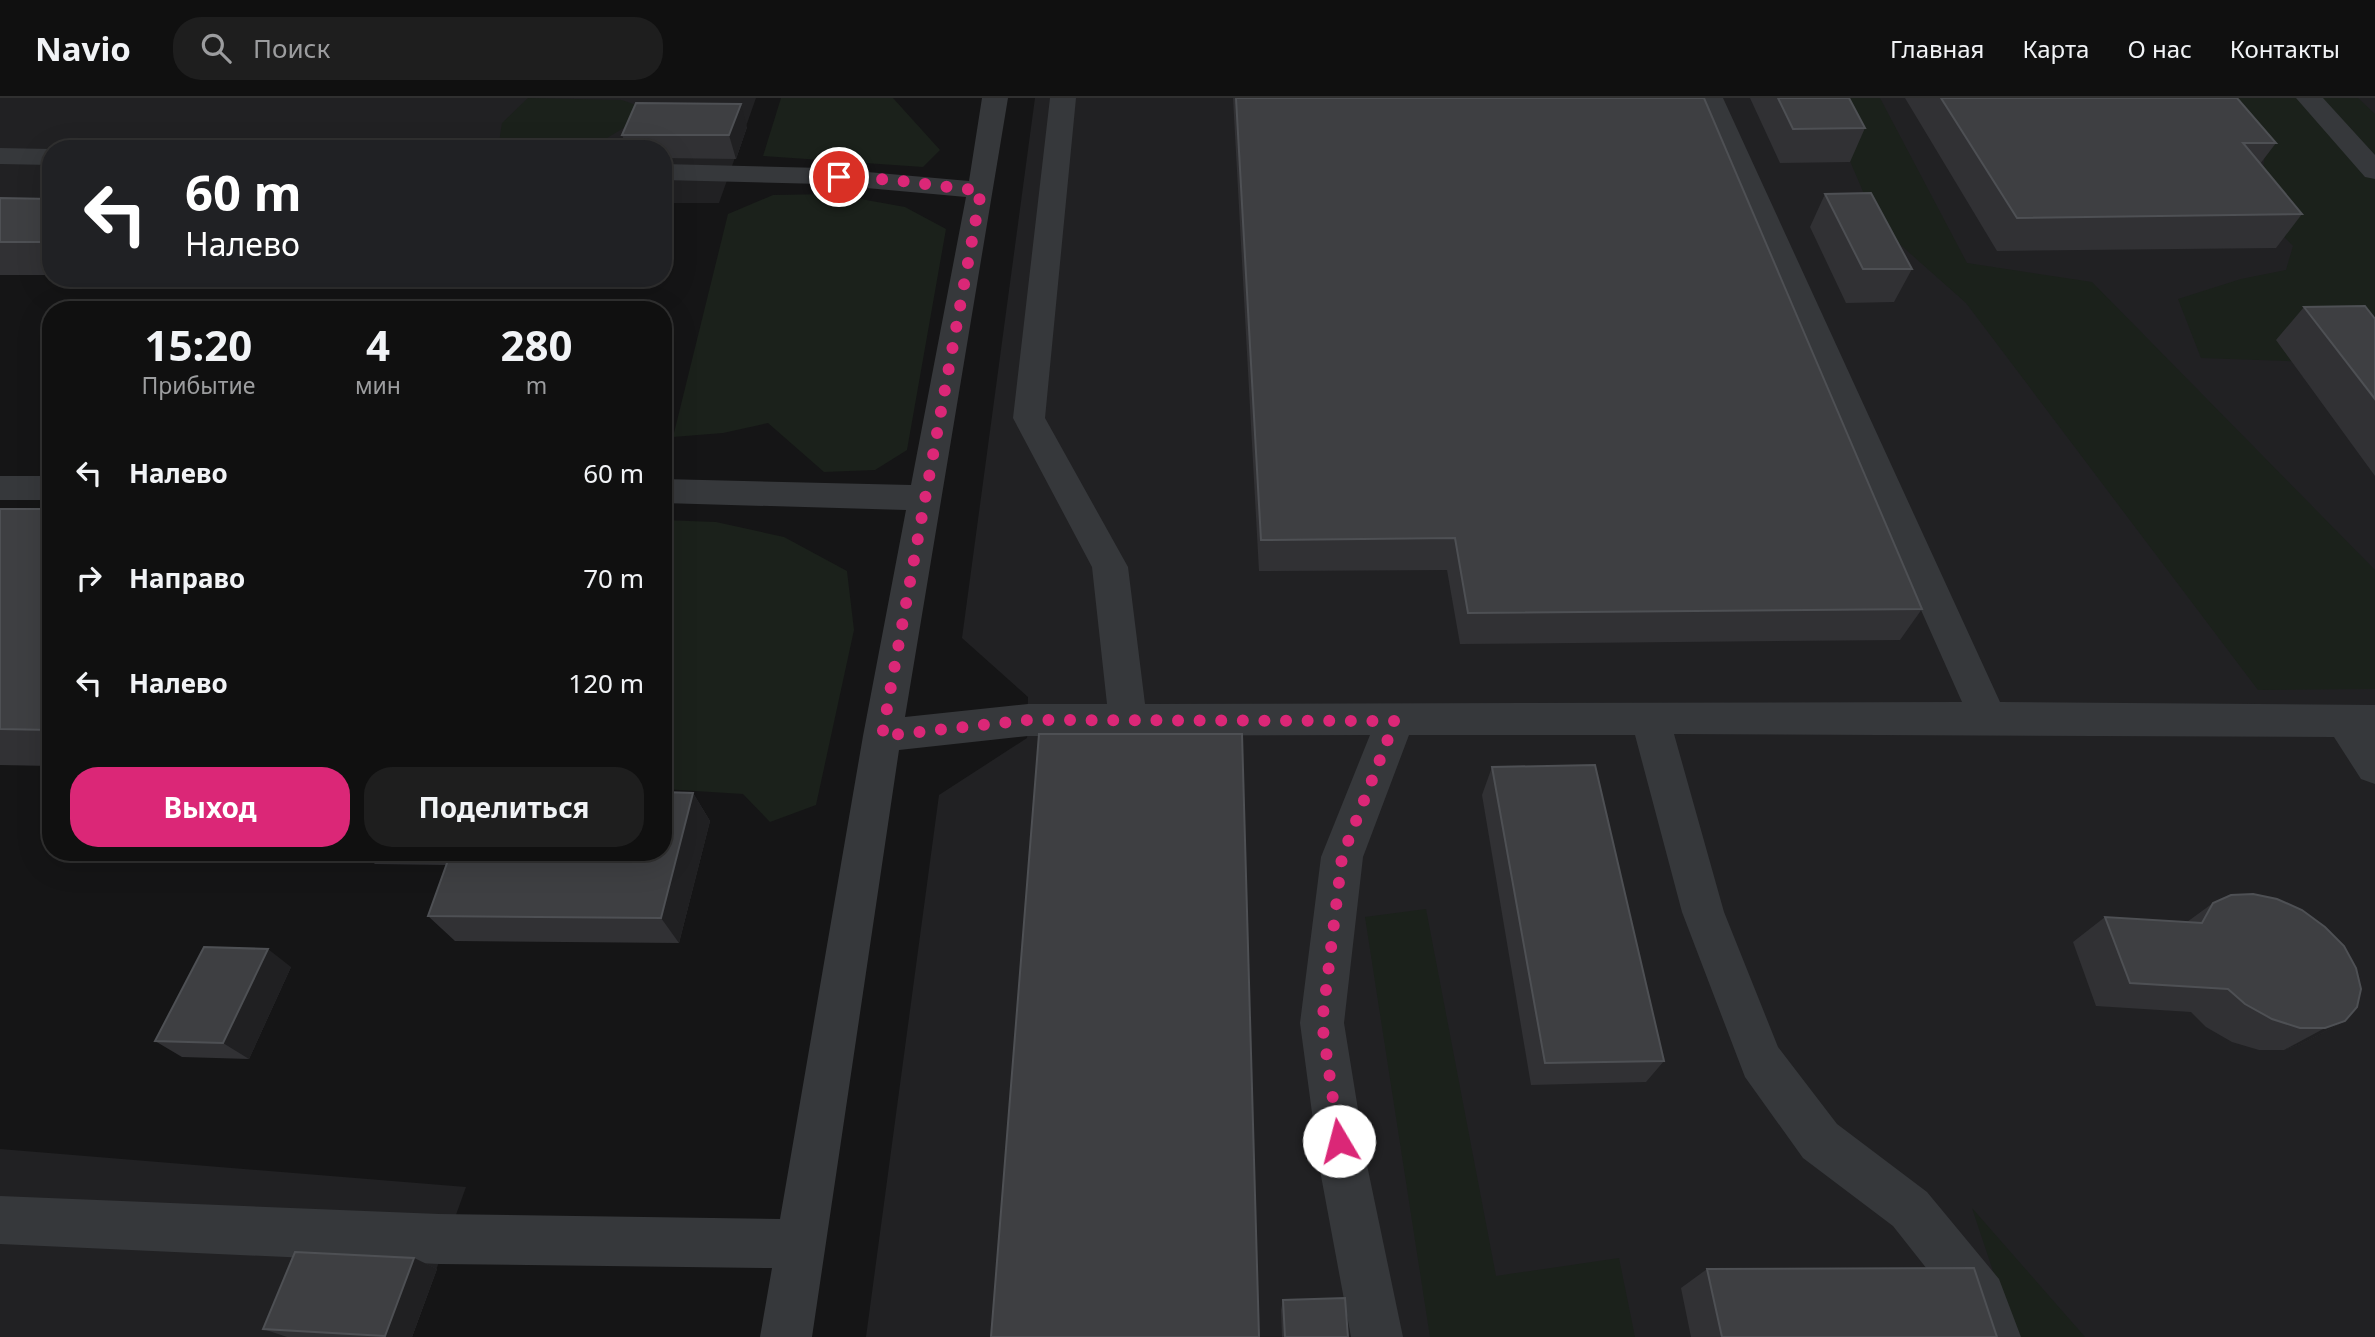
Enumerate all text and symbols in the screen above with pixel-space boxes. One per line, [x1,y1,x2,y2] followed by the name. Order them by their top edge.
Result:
[173,17,663,80] search box
[35,26,131,71] text: Navio
[197,29,235,67] icon: search
[253,30,330,66] text: Поиск
[1890,32,1984,65] text: Главная
[2022,32,2089,65] text: Карта
[2127,32,2192,65] text: О нас
[2230,32,2340,65] text: Контакты
[809,147,869,207] pin
[820,158,858,196] icon: arrive
[185,159,302,225] text: 60 m
[70,168,161,259] icon: left
[185,222,300,265] text: Налево
[145,316,252,373] text: 15:20
[366,316,390,373] text: 4
[500,316,573,373] text: 280
[141,369,255,401] text: Прибытие
[355,369,401,401] text: мин
[526,369,547,401] text: m
[70,454,108,492] icon: left
[129,455,228,491] text: Налево
[583,455,644,491] text: 60 m
[70,559,108,597] icon: right
[129,560,245,596] text: Направо
[583,560,644,596] text: 70 m
[70,664,108,702] icon: left
[129,665,228,701] text: Налево
[568,665,644,701] text: 120 m
[70,767,350,847] button: Выход
[364,767,644,847] button: Поделиться
[1302,1104,1376,1178] position arrow

